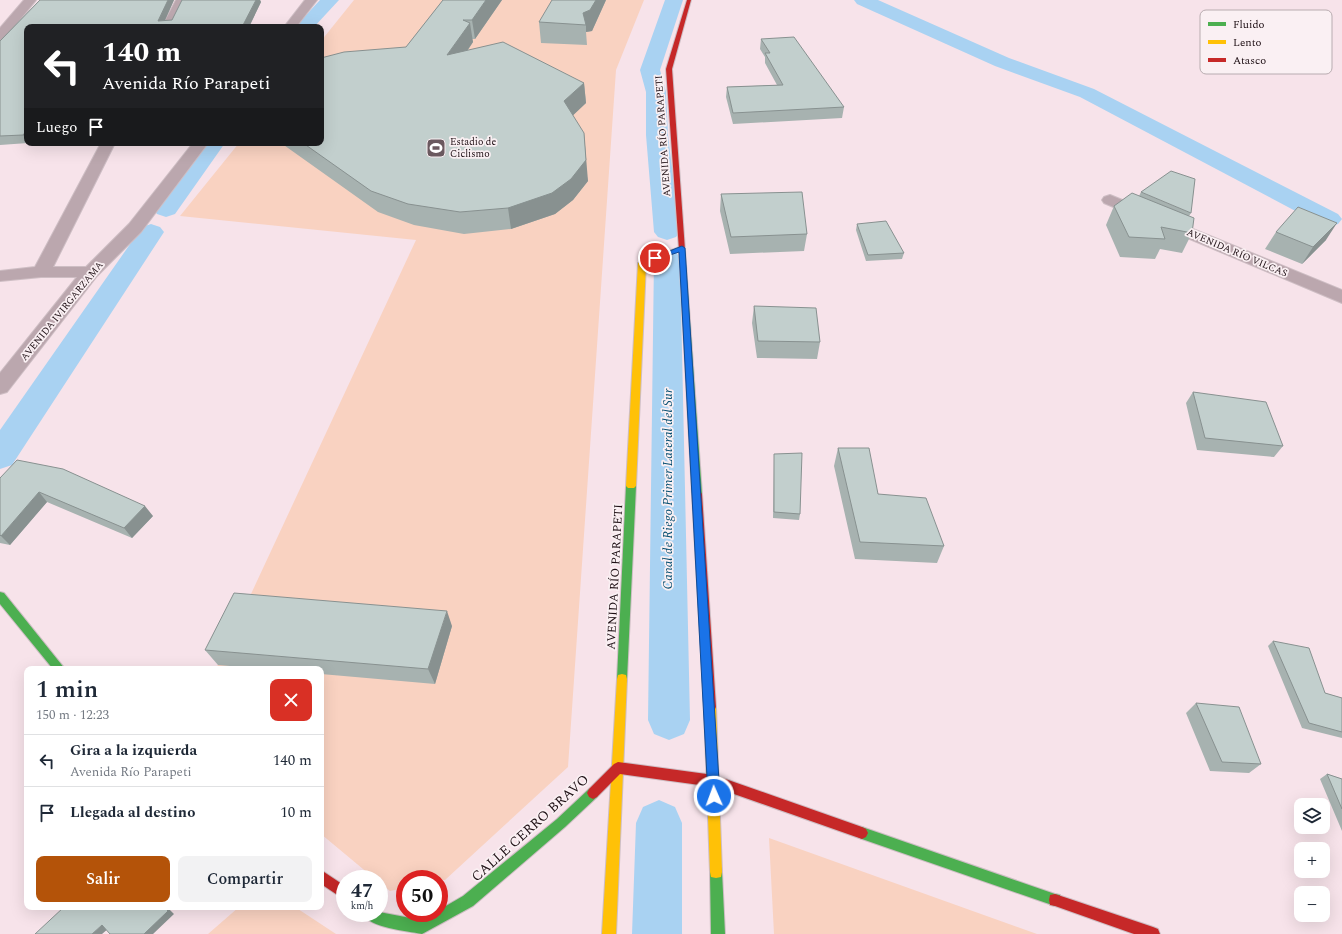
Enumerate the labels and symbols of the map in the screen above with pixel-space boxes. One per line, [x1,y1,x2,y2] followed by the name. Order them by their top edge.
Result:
[1200,10,1332,74] legend
[1233,16,1265,33] text: Fluido
[1233,34,1262,51] text: Lento
[1233,52,1266,69] text: Atasco
[651,75,675,197] street label: AVENIDA RÍO PARAPETI
[450,134,496,162] place label: Estadio de Ciclismo
[425,137,447,159] sports icon: Estadio de Ciclismo
[1184,224,1290,282] street label: AVENIDA RÍO VILCAS
[638,241,672,275] pin
[17,257,108,364] street label: AVENIDA IVIRGARZAMA
[658,388,678,589] water label: Canal de Riego Primer Lateral del Sur
[602,504,628,650] street label: AVENIDA RÍO PARAPETI
[466,769,594,887] street label: CALLE CERRO BRAVO
[693,775,735,817] position arrow
[396,870,448,922] speed limit sign: 50

